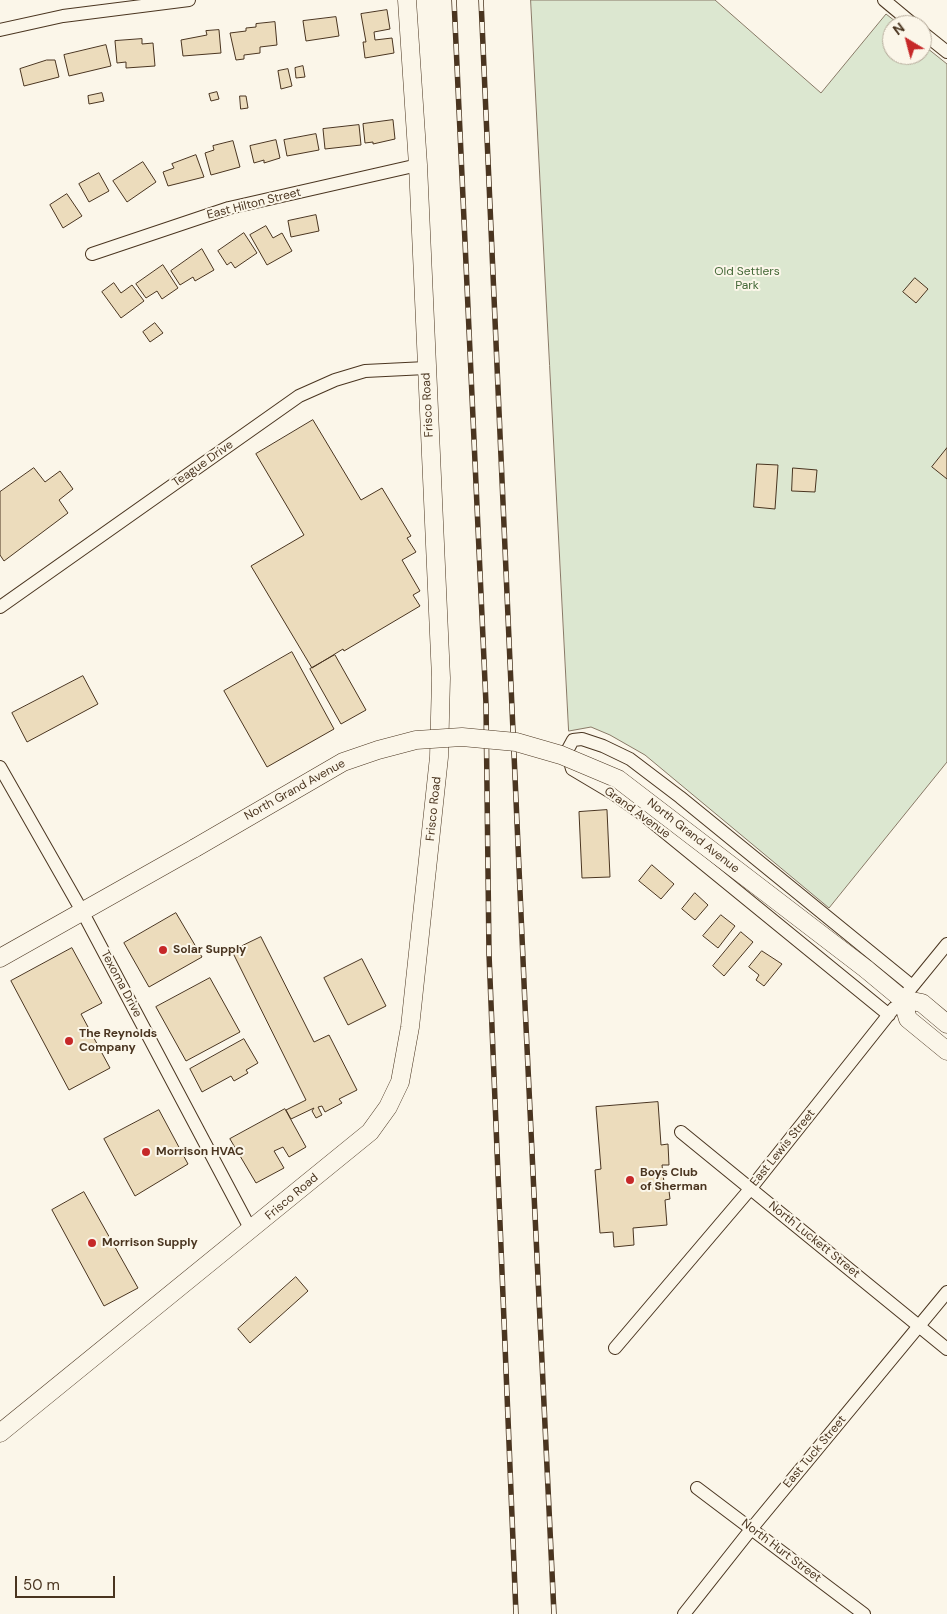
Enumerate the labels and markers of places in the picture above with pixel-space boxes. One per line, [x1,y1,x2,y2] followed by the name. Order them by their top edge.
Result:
[173,943,246,957] place label: Solar Supply
[157,944,169,956] marker: Solar Supply
[79,1027,157,1055] place label: The Reynolds Company
[63,1035,75,1047] marker: The Reynolds Company
[156,1145,244,1159] place label: Morrison HVAC
[140,1146,152,1158] marker: Morrison HVAC
[640,1166,707,1194] place label: Boys Club of Sherman
[624,1174,636,1186] marker: Boys Club of Sherman
[102,1236,198,1250] place label: Morrison Supply
[86,1237,98,1249] marker: Morrison Supply

